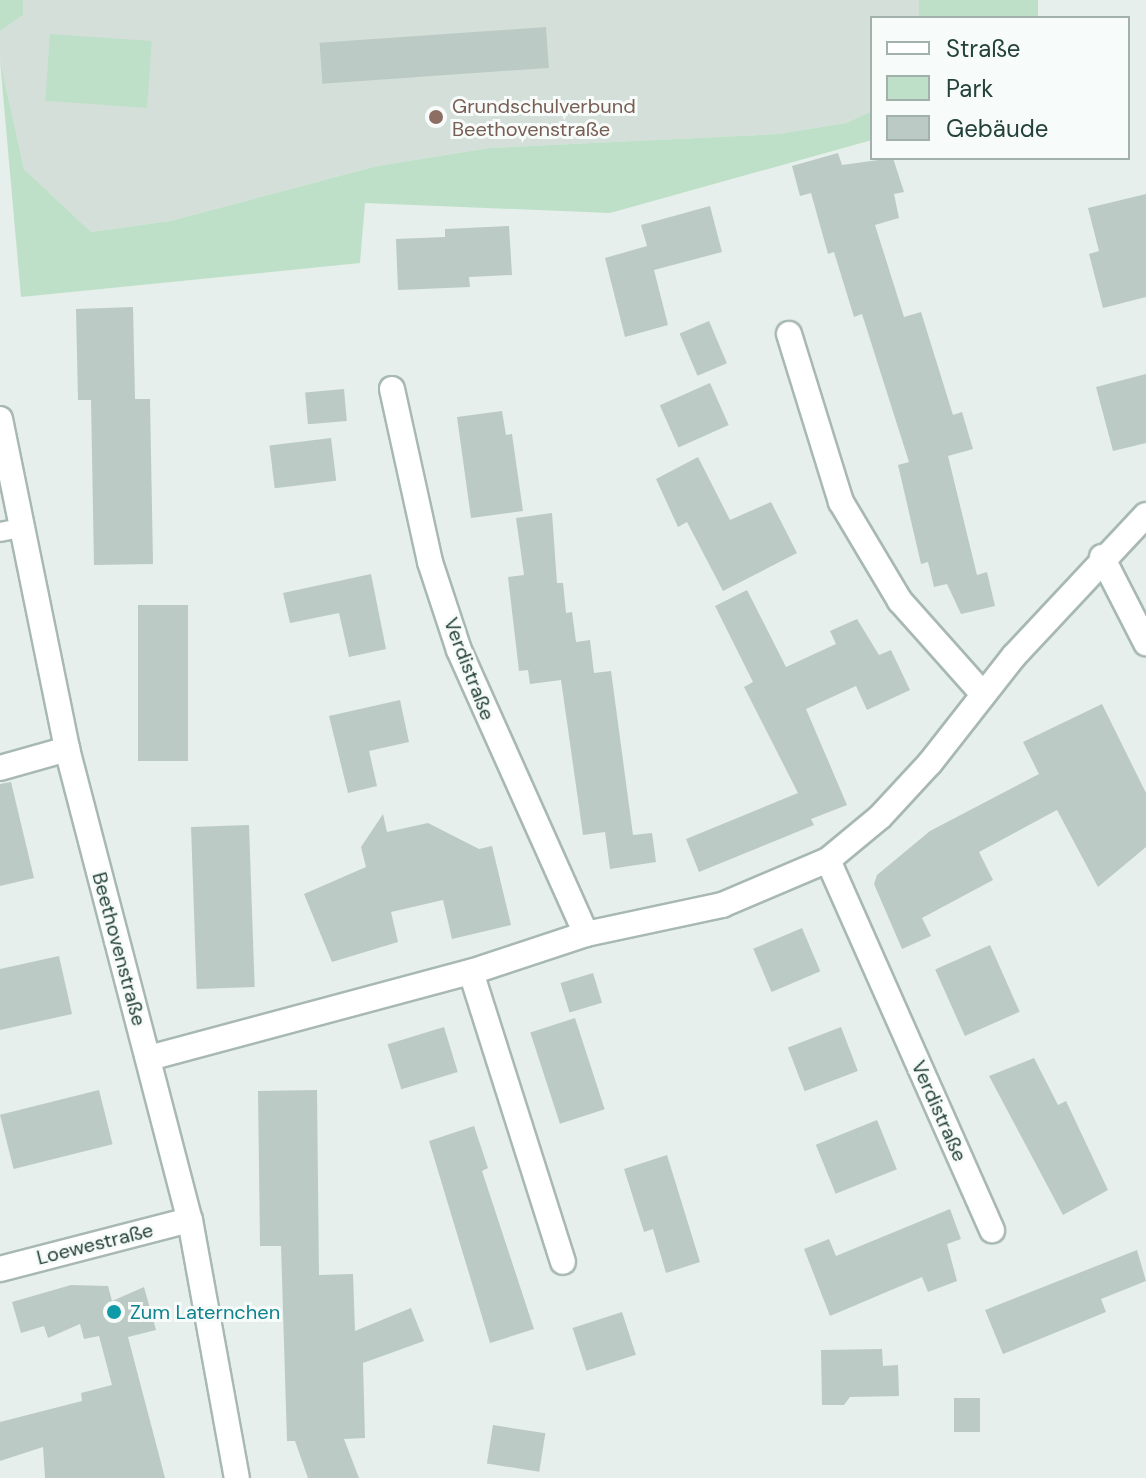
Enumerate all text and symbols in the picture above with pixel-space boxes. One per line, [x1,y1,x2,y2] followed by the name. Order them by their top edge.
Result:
[870,16,1130,160] legend
[946,33,1020,64] text: Straße
[946,73,993,104] text: Park
[452,94,636,141] place label: Grundschulverbund Beethovenstraße
[427,108,445,126] marker: Grundschulverbund Beethovenstraße
[946,113,1048,144] text: Gebäude
[438,614,500,724] street label: Verdistraße
[87,870,151,1028] street label: Beethovenstraße
[906,1057,972,1165] street label: Verdistraße
[34,1218,156,1270] street label: Loewestraße
[130,1300,280,1324] place label: Zum Laternchen
[105,1303,123,1321] marker: Zum Laternchen

